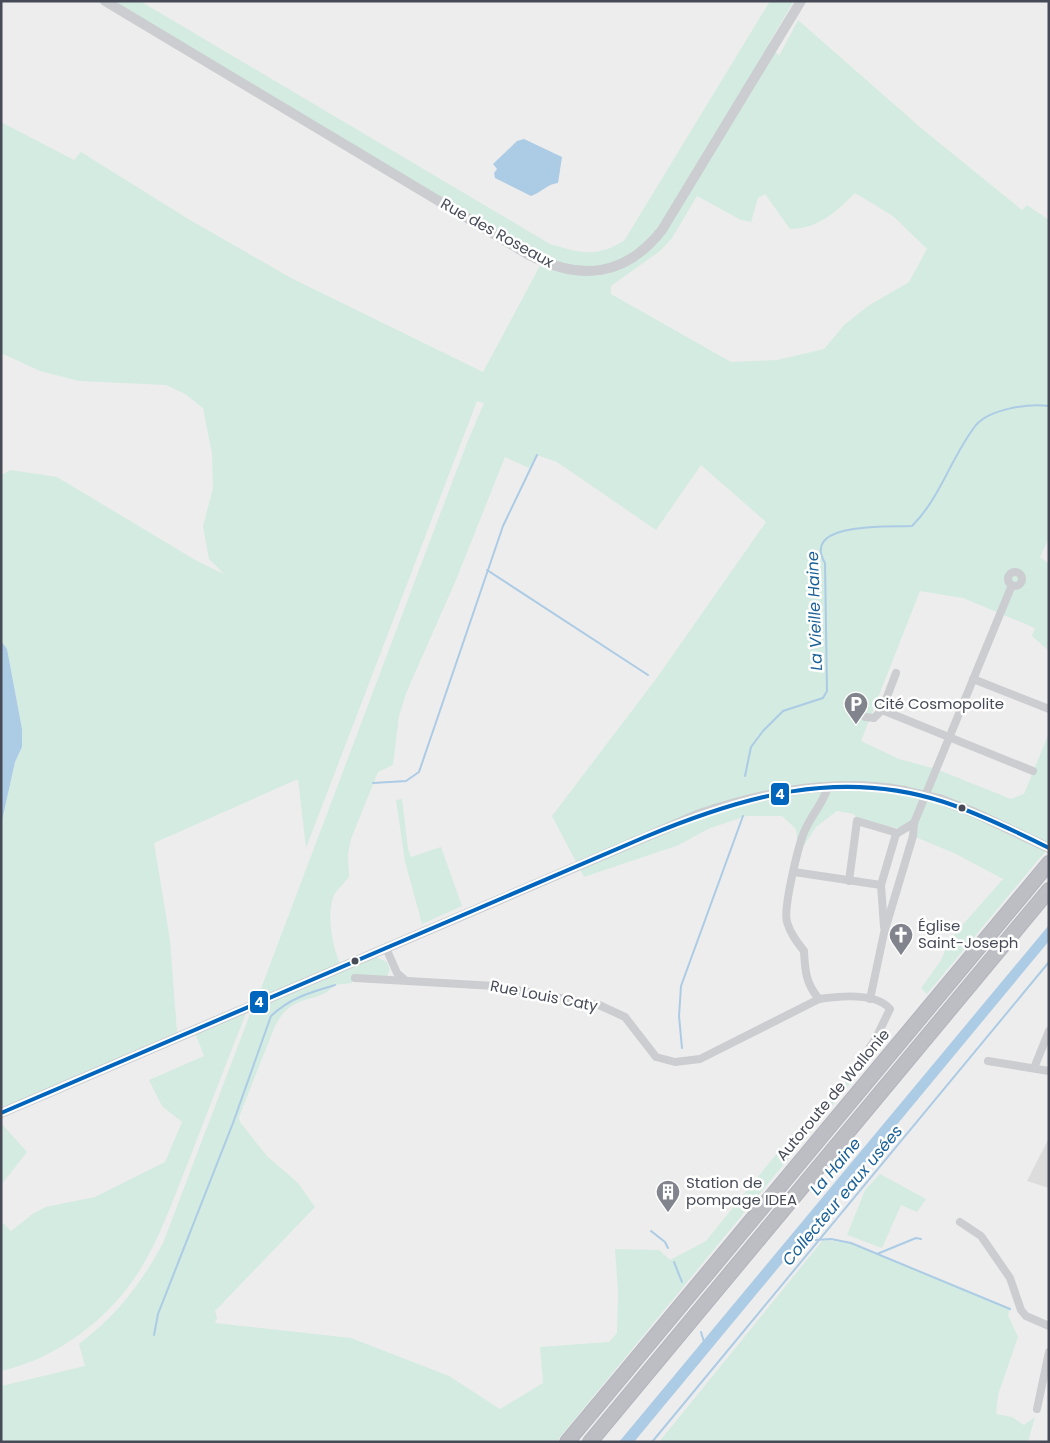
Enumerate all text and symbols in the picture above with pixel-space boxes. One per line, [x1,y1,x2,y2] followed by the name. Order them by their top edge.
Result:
[437,193,557,272] street label: Rue des Roseaux
[801,551,828,671] water label: La Vieille Haine
[843,691,869,725] parking icon: Cité Cosmopolite
[874,693,1004,714] place label: Cité Cosmopolite
[770,782,790,806] line badge: 4
[775,784,785,804] text: 4
[957,803,967,813] unlabelled marker
[918,915,1018,953] place label: Église Saint-Joseph
[888,922,914,956] church icon: Église Saint-Joseph
[350,956,360,966] unlabelled marker
[489,975,600,1016] street label: Rue Louis Caty
[249,990,269,1014] line badge: 4
[254,992,264,1012] text: 4
[771,1024,894,1165] street label: Autoroute de Wallonie
[777,1120,908,1271] water label: Collecteur eaux usées
[805,1133,866,1200] water label: La Haine
[686,1172,797,1210] place label: Station de pompage IDEA
[655,1179,681,1213] building icon: Station de pompage IDEA

